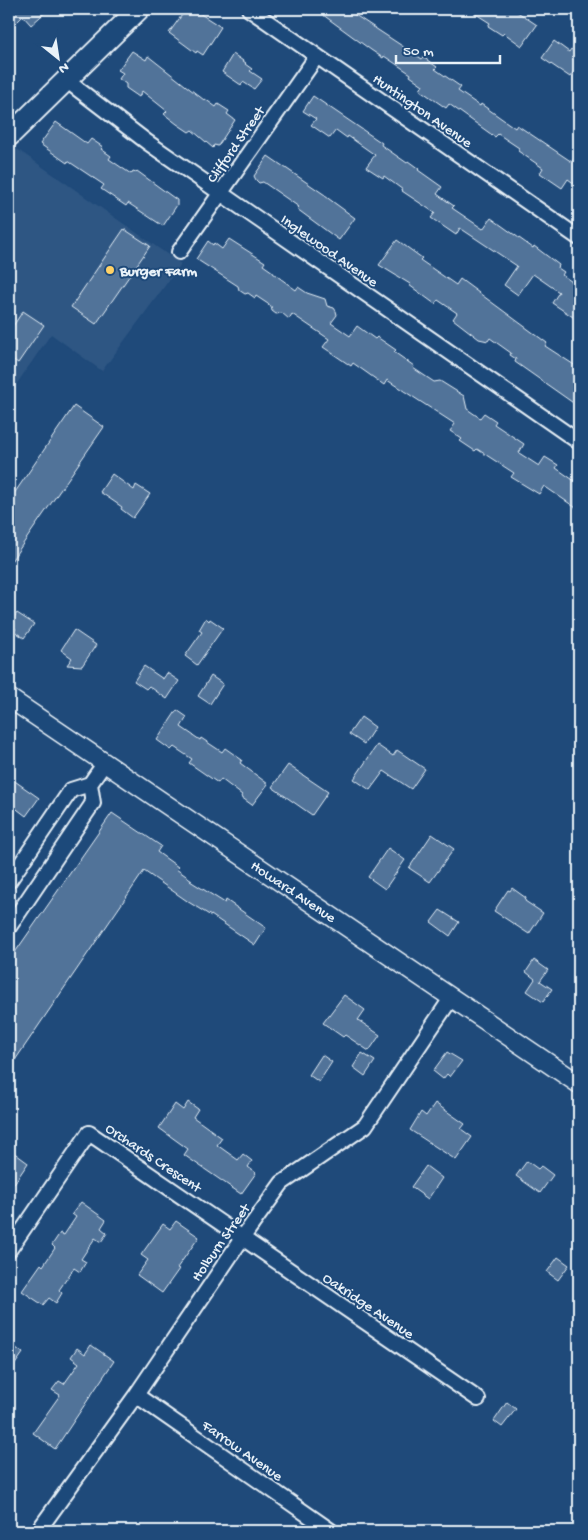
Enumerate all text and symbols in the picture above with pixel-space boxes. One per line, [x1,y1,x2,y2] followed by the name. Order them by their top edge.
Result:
[32,32,82,82] north arrow
[396,32,499,64] scale bar
[403,43,434,61] text: 50 m
[55,57,71,77] text: N
[369,71,475,153] street label: Huntington Avenue
[204,102,271,187] street label: Clifford Street
[277,211,381,292] street label: Inglewood Avenue
[119,263,197,281] place label: Burger Farm
[104,264,116,276] marker: Burger Farm
[247,857,339,928] street label: Howard Avenue
[102,1120,206,1198] street label: Orchards Crescent
[188,1199,256,1285] street label: Holburn Street
[319,1269,417,1344] street label: Oakridge Avenue
[197,1417,286,1486] street label: Farrow Avenue

